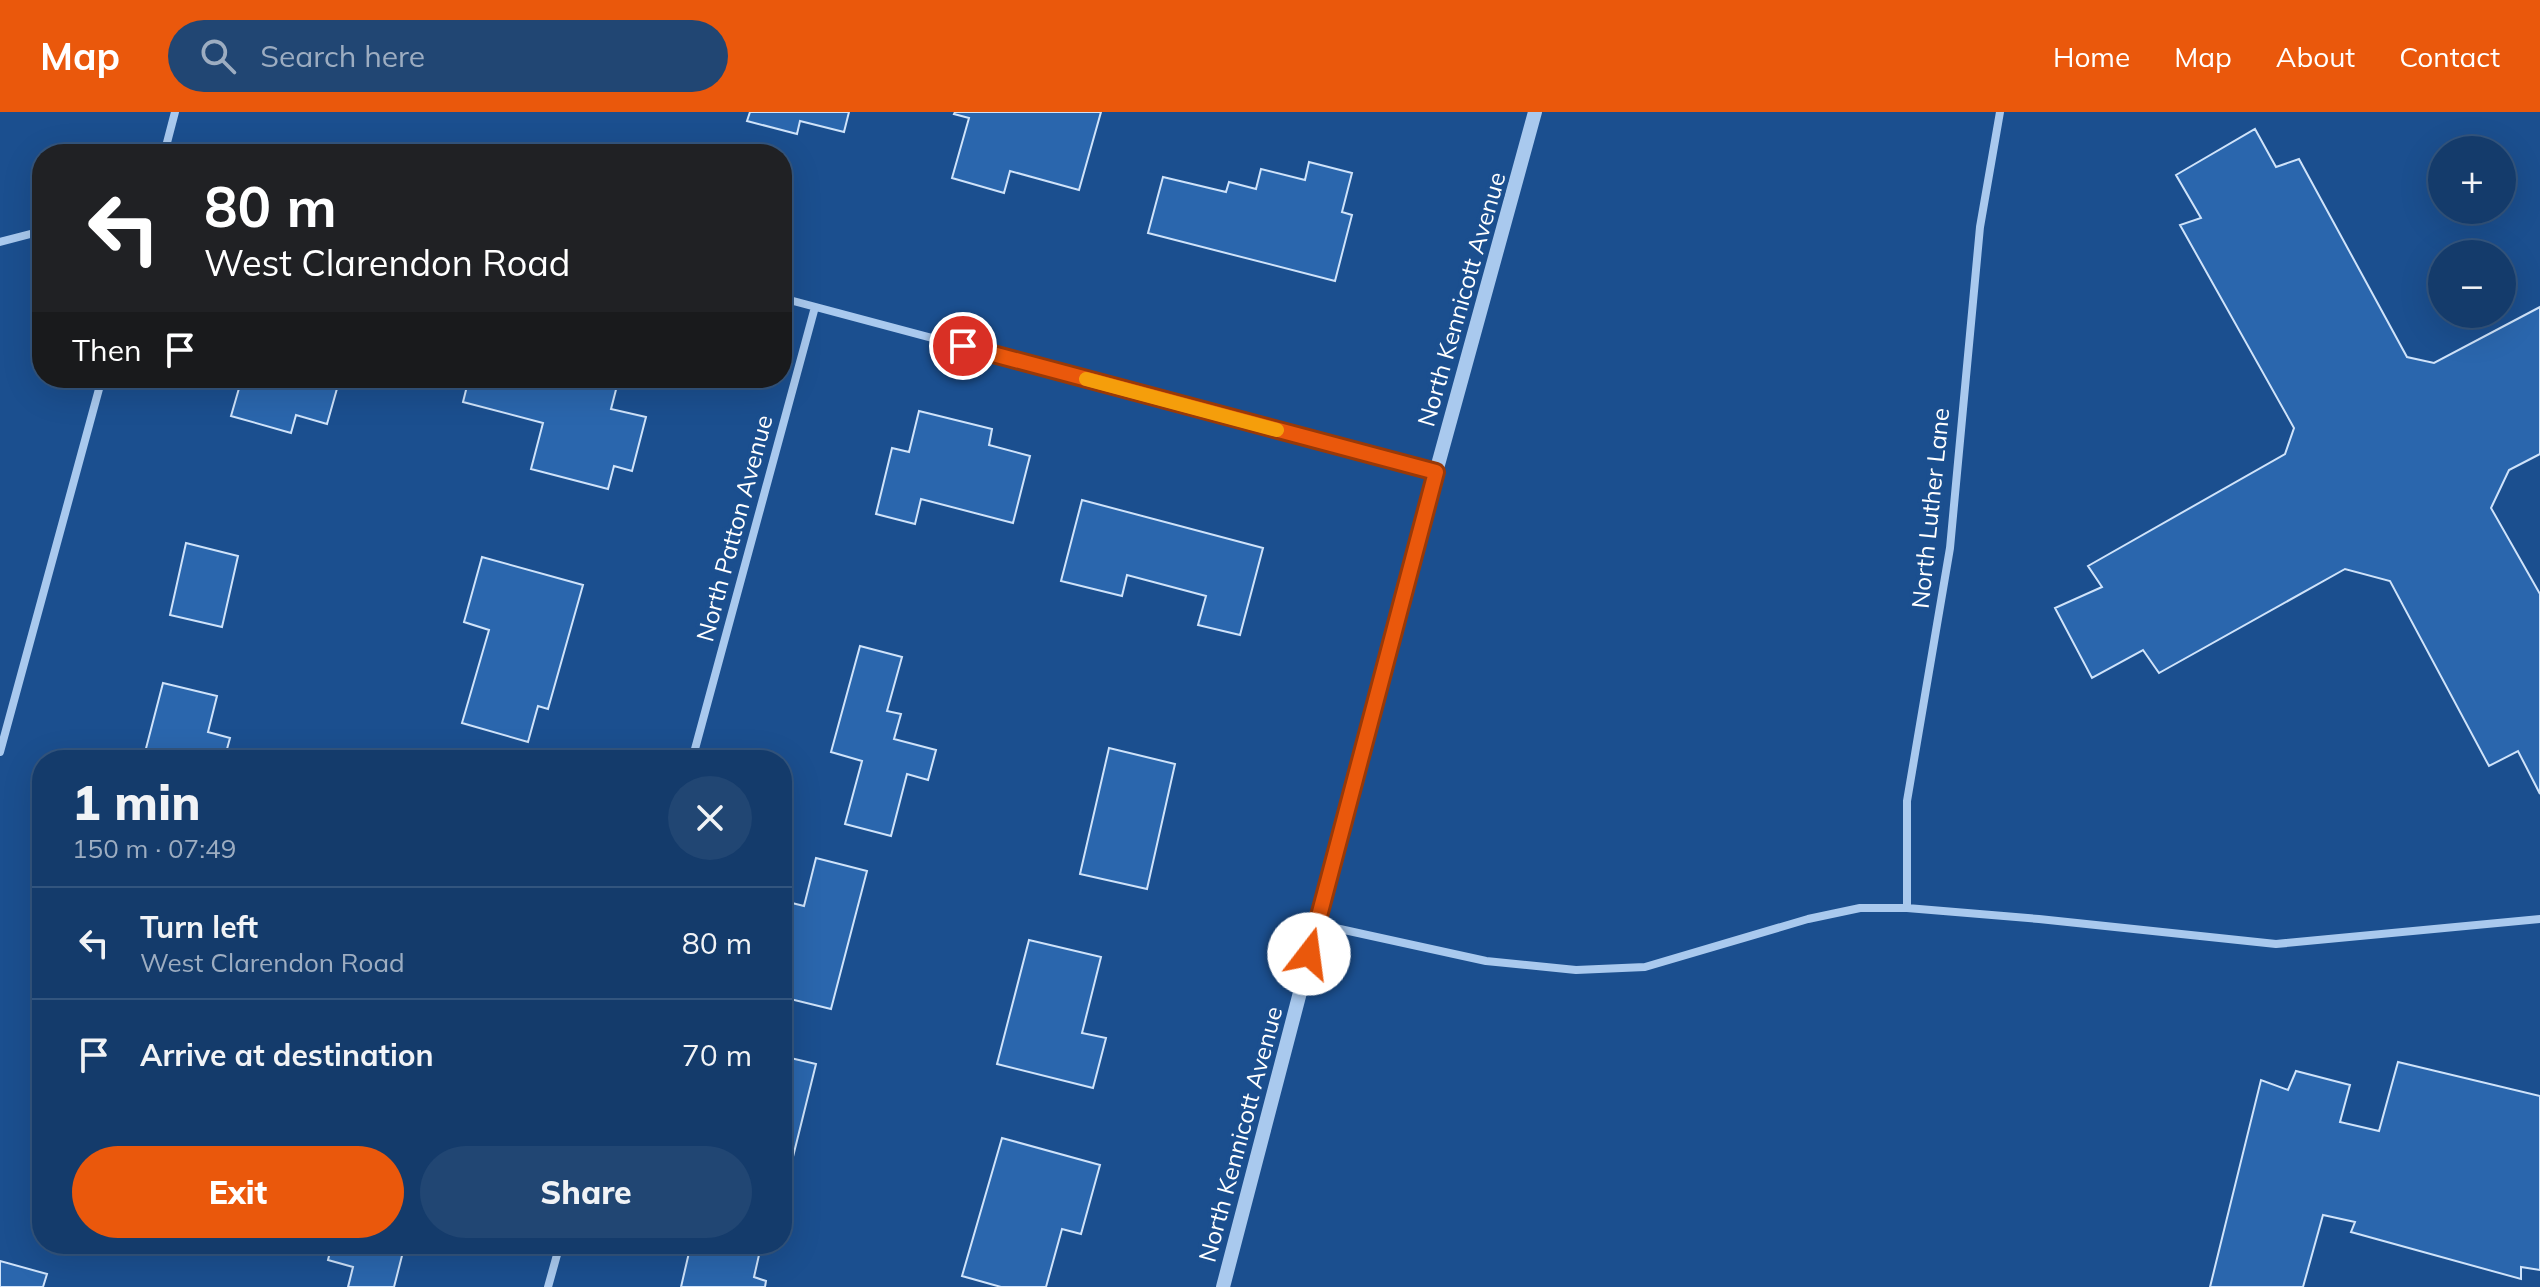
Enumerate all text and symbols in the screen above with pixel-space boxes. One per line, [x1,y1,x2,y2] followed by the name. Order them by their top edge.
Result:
[168,20,728,92] search box
[40,32,120,80] text: Map
[196,34,240,78] icon: search
[260,37,425,75] text: Search here
[2053,39,2130,74] text: Home
[2174,39,2232,74] text: Map
[2276,39,2355,74] text: About
[2399,39,2500,74] text: Contact
[2428,136,2516,328] map controls
[2428,136,2516,224] button: +
[1410,168,1512,430] street label: North Kennicott Avenue
[204,171,337,241] text: 80 m
[72,176,176,280] icon: left
[204,240,570,285] text: West Clarendon Road
[2428,240,2516,328] button: −
[929,312,997,380] pin
[941,324,985,368] icon: arrive
[158,328,202,372] icon: arrive
[72,331,142,369] text: Then
[1905,406,1955,610] street label: North Luther Lane
[689,412,779,644] street label: North Patton Avenue
[72,772,201,832] text: 1 min
[668,776,752,860] button: close
[72,832,236,865] text: 150 m · 07:49
[140,908,258,946] text: Turn left
[1267,912,1351,996] position arrow
[72,921,116,965] icon: left
[682,924,752,962] text: 80 m
[140,946,405,979] text: West Clarendon Road
[1191,1003,1289,1265] street label: North Kennicott Avenue
[72,1033,116,1077] icon: arrive
[140,1036,434,1074] text: Arrive at destination
[682,1036,752,1074] text: 70 m
[72,1146,404,1238] button: Exit
[420,1146,752,1238] button: Share

